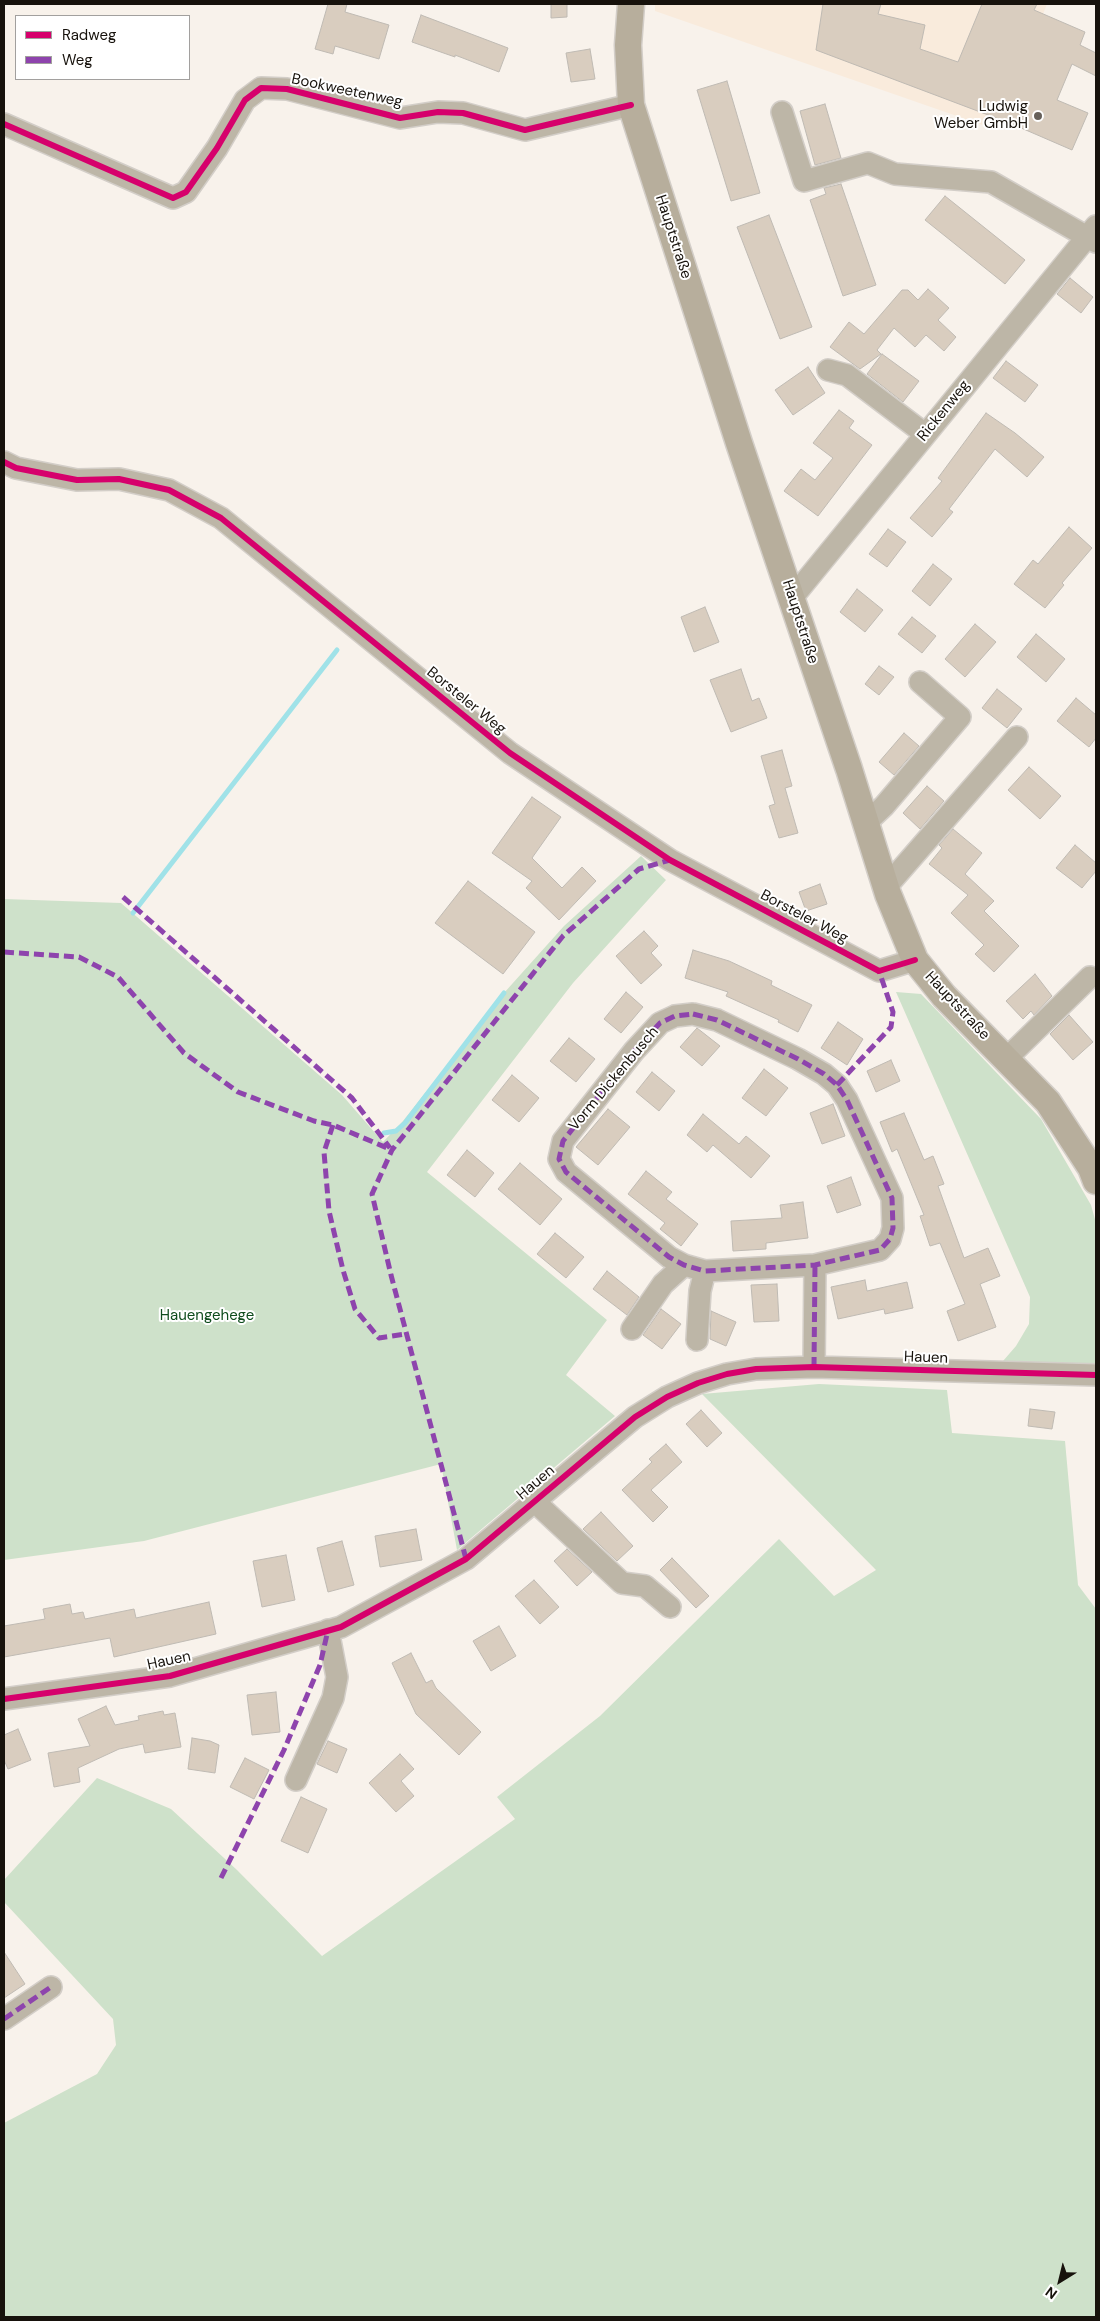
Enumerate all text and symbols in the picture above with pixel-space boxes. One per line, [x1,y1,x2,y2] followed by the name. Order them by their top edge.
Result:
[15,15,190,80] legend
[62,25,116,45] text: Radweg
[62,50,93,70] text: Weg
[290,70,404,112] street label: Bookweetenweg
[934,98,1028,133] place label: Ludwig Weber GmbH
[1032,110,1044,122] marker: Ludwig Weber GmbH
[651,193,695,281] street label: Hauptstraße
[914,377,974,445] street label: Rickenweg
[778,578,822,666] street label: Hauptstraße
[423,664,509,738] street label: Borsteler Weg
[757,886,851,948] street label: Borsteler Weg
[921,968,993,1044] street label: Hauptstraße
[565,1023,663,1135] street label: Vorm Dickenbusch
[160,1307,254,1325] park label: Hauengehege
[904,1348,948,1368] street label: Hauen
[513,1462,559,1504] street label: Hauen
[146,1648,192,1674] street label: Hauen
[1035,2256,1085,2306] north arrow
[1042,2283,1061,2303] text: N

